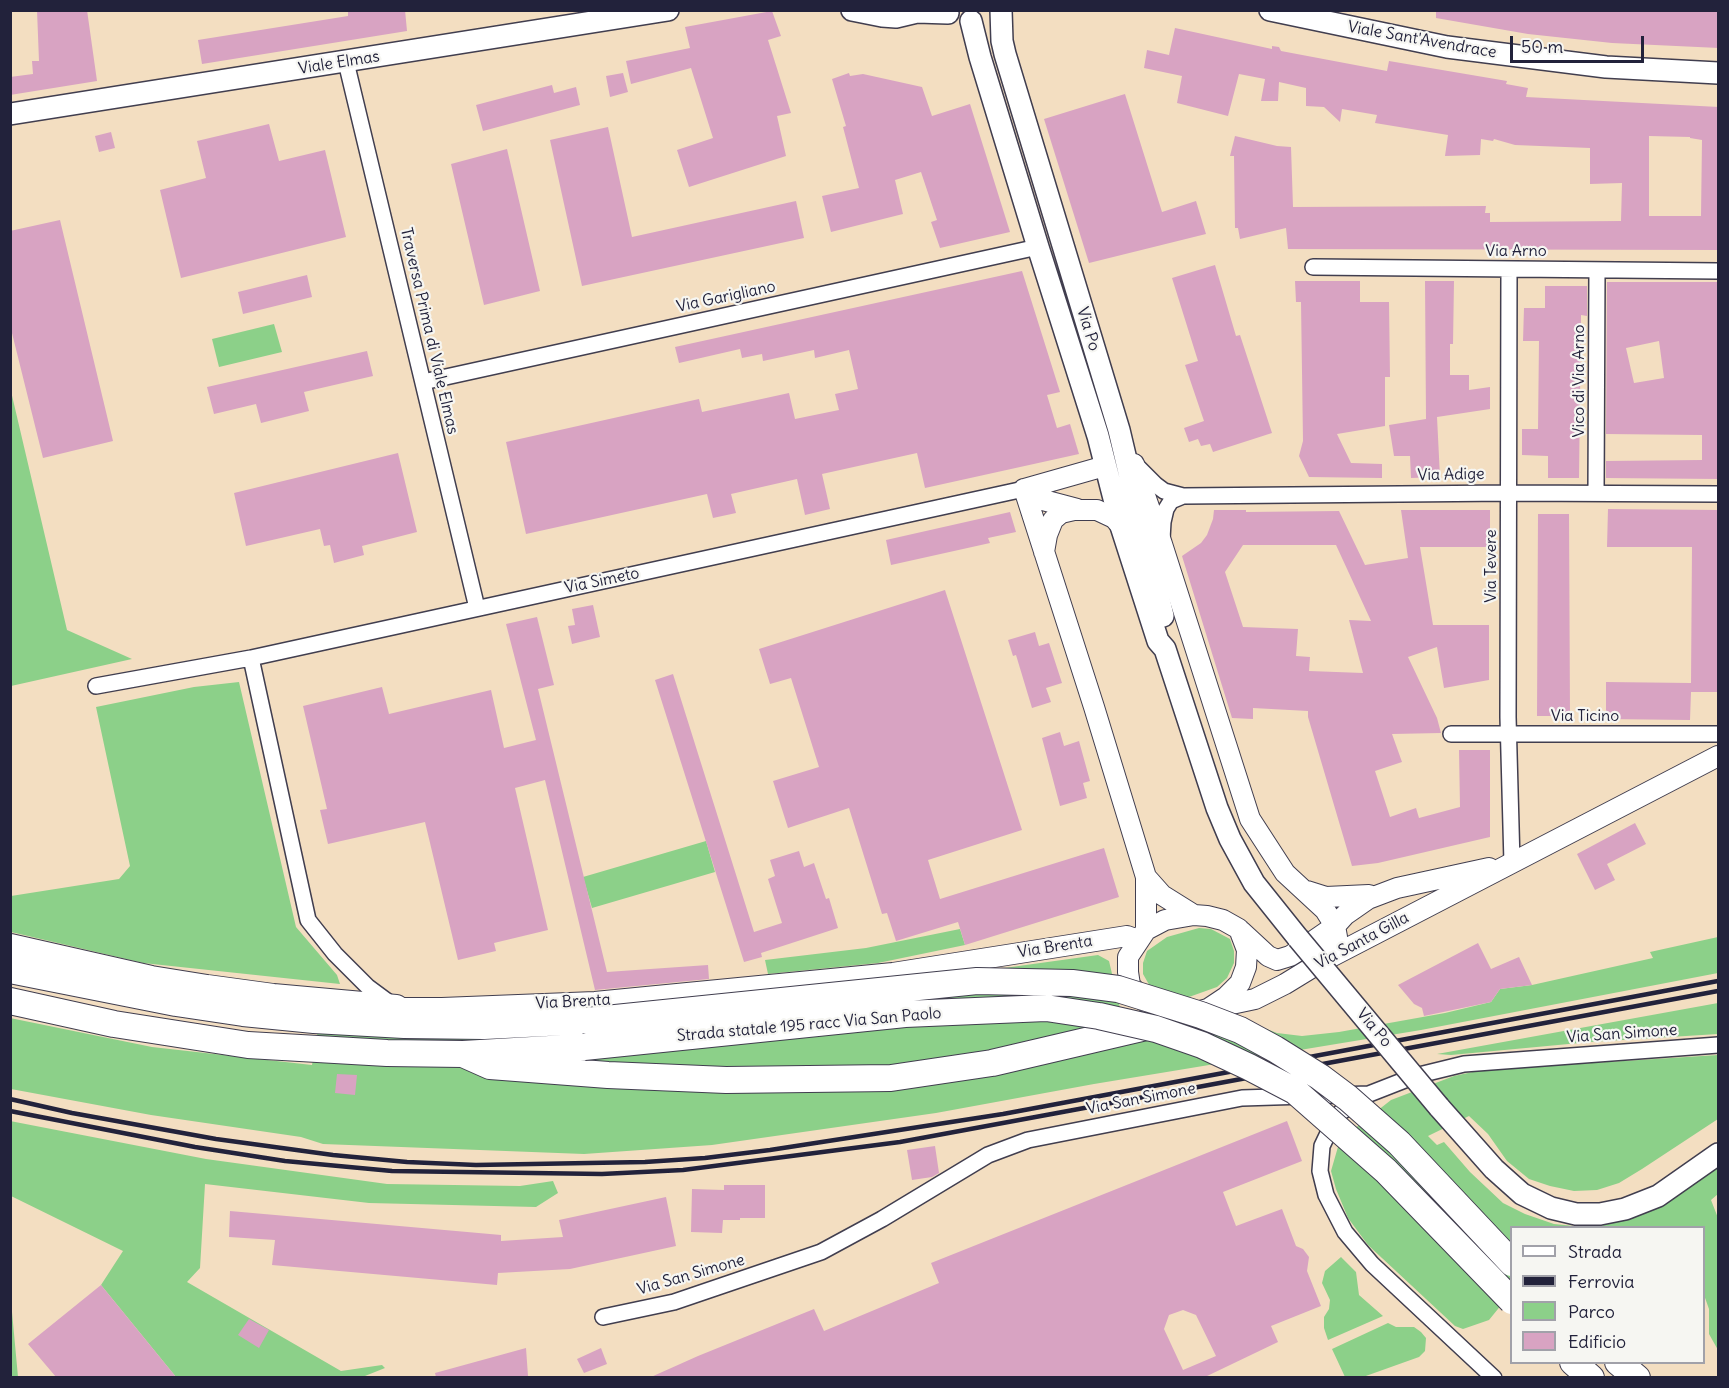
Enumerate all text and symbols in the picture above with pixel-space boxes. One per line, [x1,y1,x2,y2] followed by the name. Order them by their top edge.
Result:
[1346,17,1498,63] street label: Viale Sant'Avendrace
[1513,24,1646,62] scale bar
[1521,35,1563,58] text: 50 m
[297,47,381,79] street label: Viale Elmas
[396,226,462,436] street label: Traversa Prima di Viale Elmas
[1485,241,1547,261] street label: Via Arno
[675,277,777,317] street label: Via Garigliano
[1072,305,1104,353] street label: Via Po
[1569,325,1589,437] street label: Vico di Via Arno
[1417,465,1485,485] street label: Via Adige
[1481,529,1501,603] street label: Via Tevere
[563,564,641,598] street label: Via Simeto
[1551,706,1619,726] street label: Via Ticino
[1312,908,1412,974] street label: Via Santa Gilla
[1016,932,1094,962] street label: Via Brenta
[535,990,611,1014] street label: Via Brenta
[676,1004,942,1046] street label: Strada statale 195 racc Via San Paolo
[1352,1005,1396,1051] street label: Via Po
[1566,1021,1678,1047] street label: Via San Simone
[1085,1079,1197,1119] street label: Via San Simone
[1510,1226,1705,1364] legend
[1568,1240,1622,1263] text: Strada
[635,1250,747,1300] street label: Via San Simone
[1568,1270,1635,1293] text: Ferrovia
[1568,1300,1615,1323] text: Parco
[1568,1330,1626,1353] text: Edificio

